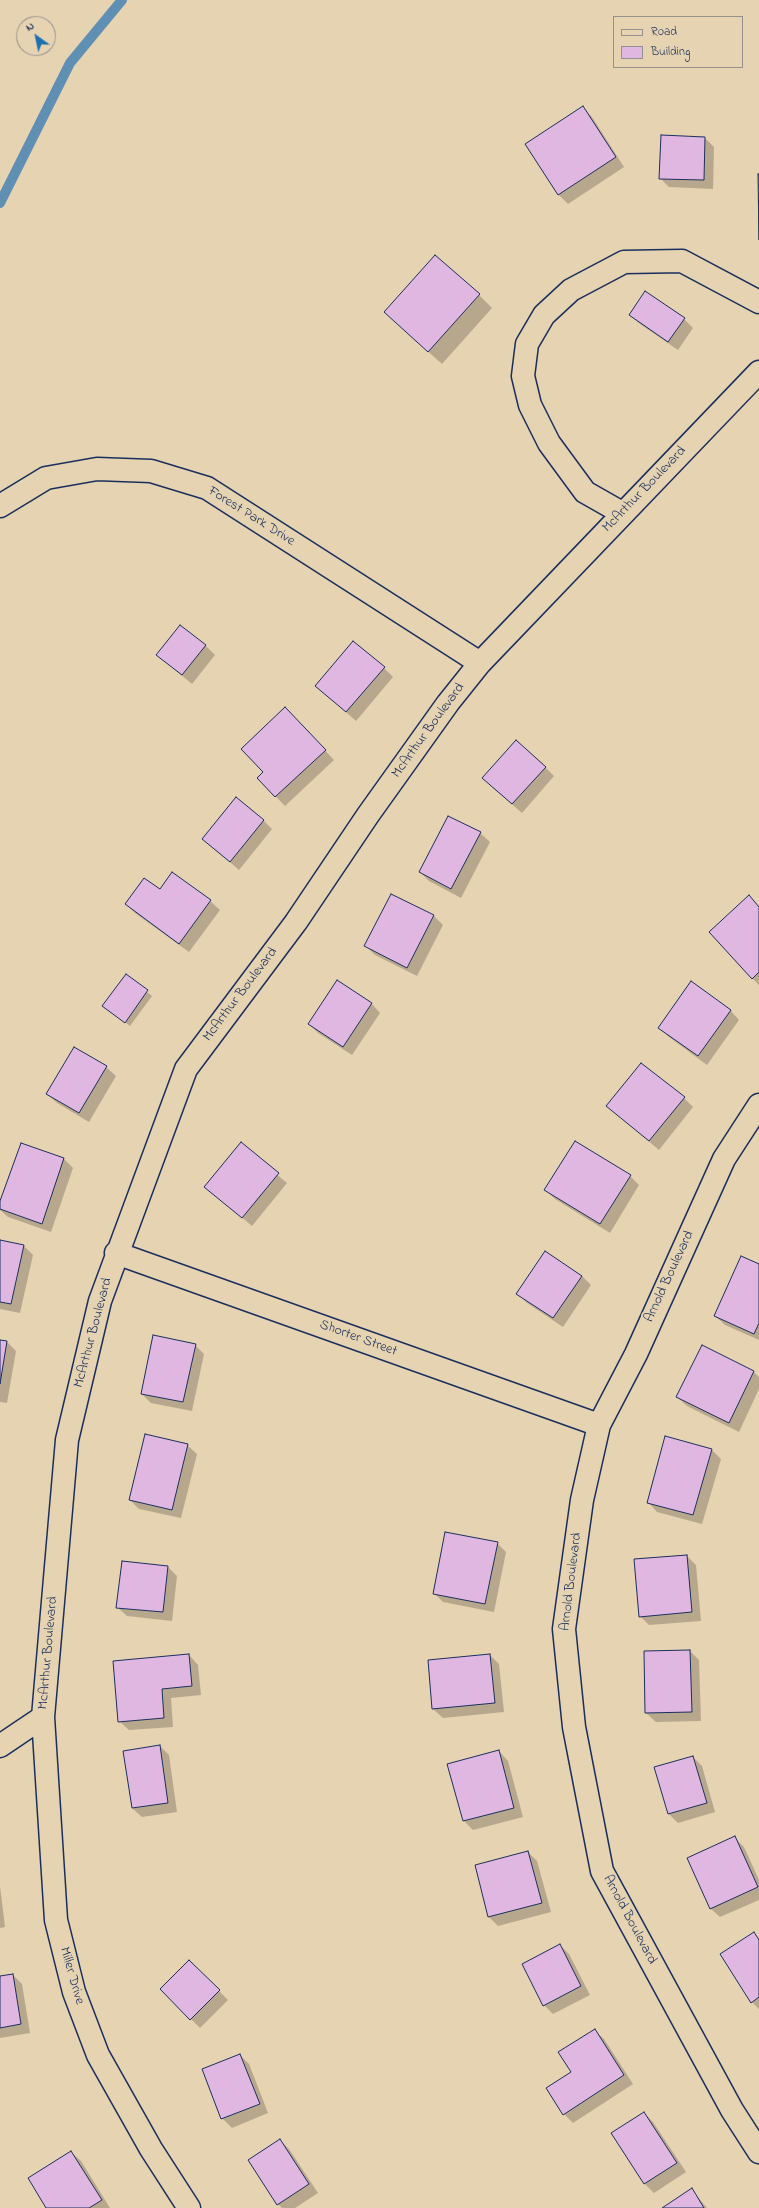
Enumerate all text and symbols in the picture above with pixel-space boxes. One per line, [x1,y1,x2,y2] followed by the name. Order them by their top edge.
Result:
[16,16,56,56] north arrow
[613,16,743,68] legend
[23,18,37,36] text: N
[651,23,677,41] text: Road
[651,43,690,61] text: Building
[600,443,690,537] street label: McArthur Boulevard
[205,484,297,550] street label: Forest Park Drive
[389,680,469,782] street label: McArthur Boulevard
[200,945,282,1045] street label: McArthur Boulevard
[641,1229,699,1325] street label: Arnold Boulevard
[71,1276,117,1390] street label: McArthur Boulevard
[317,1317,399,1361] street label: Shorter Street
[558,1532,586,1632] street label: Arnold Boulevard
[36,1596,62,1710] street label: McArthur Boulevard
[598,1872,660,1968] street label: Arnold Boulevard
[55,1945,87,2007] street label: Miller Drive

